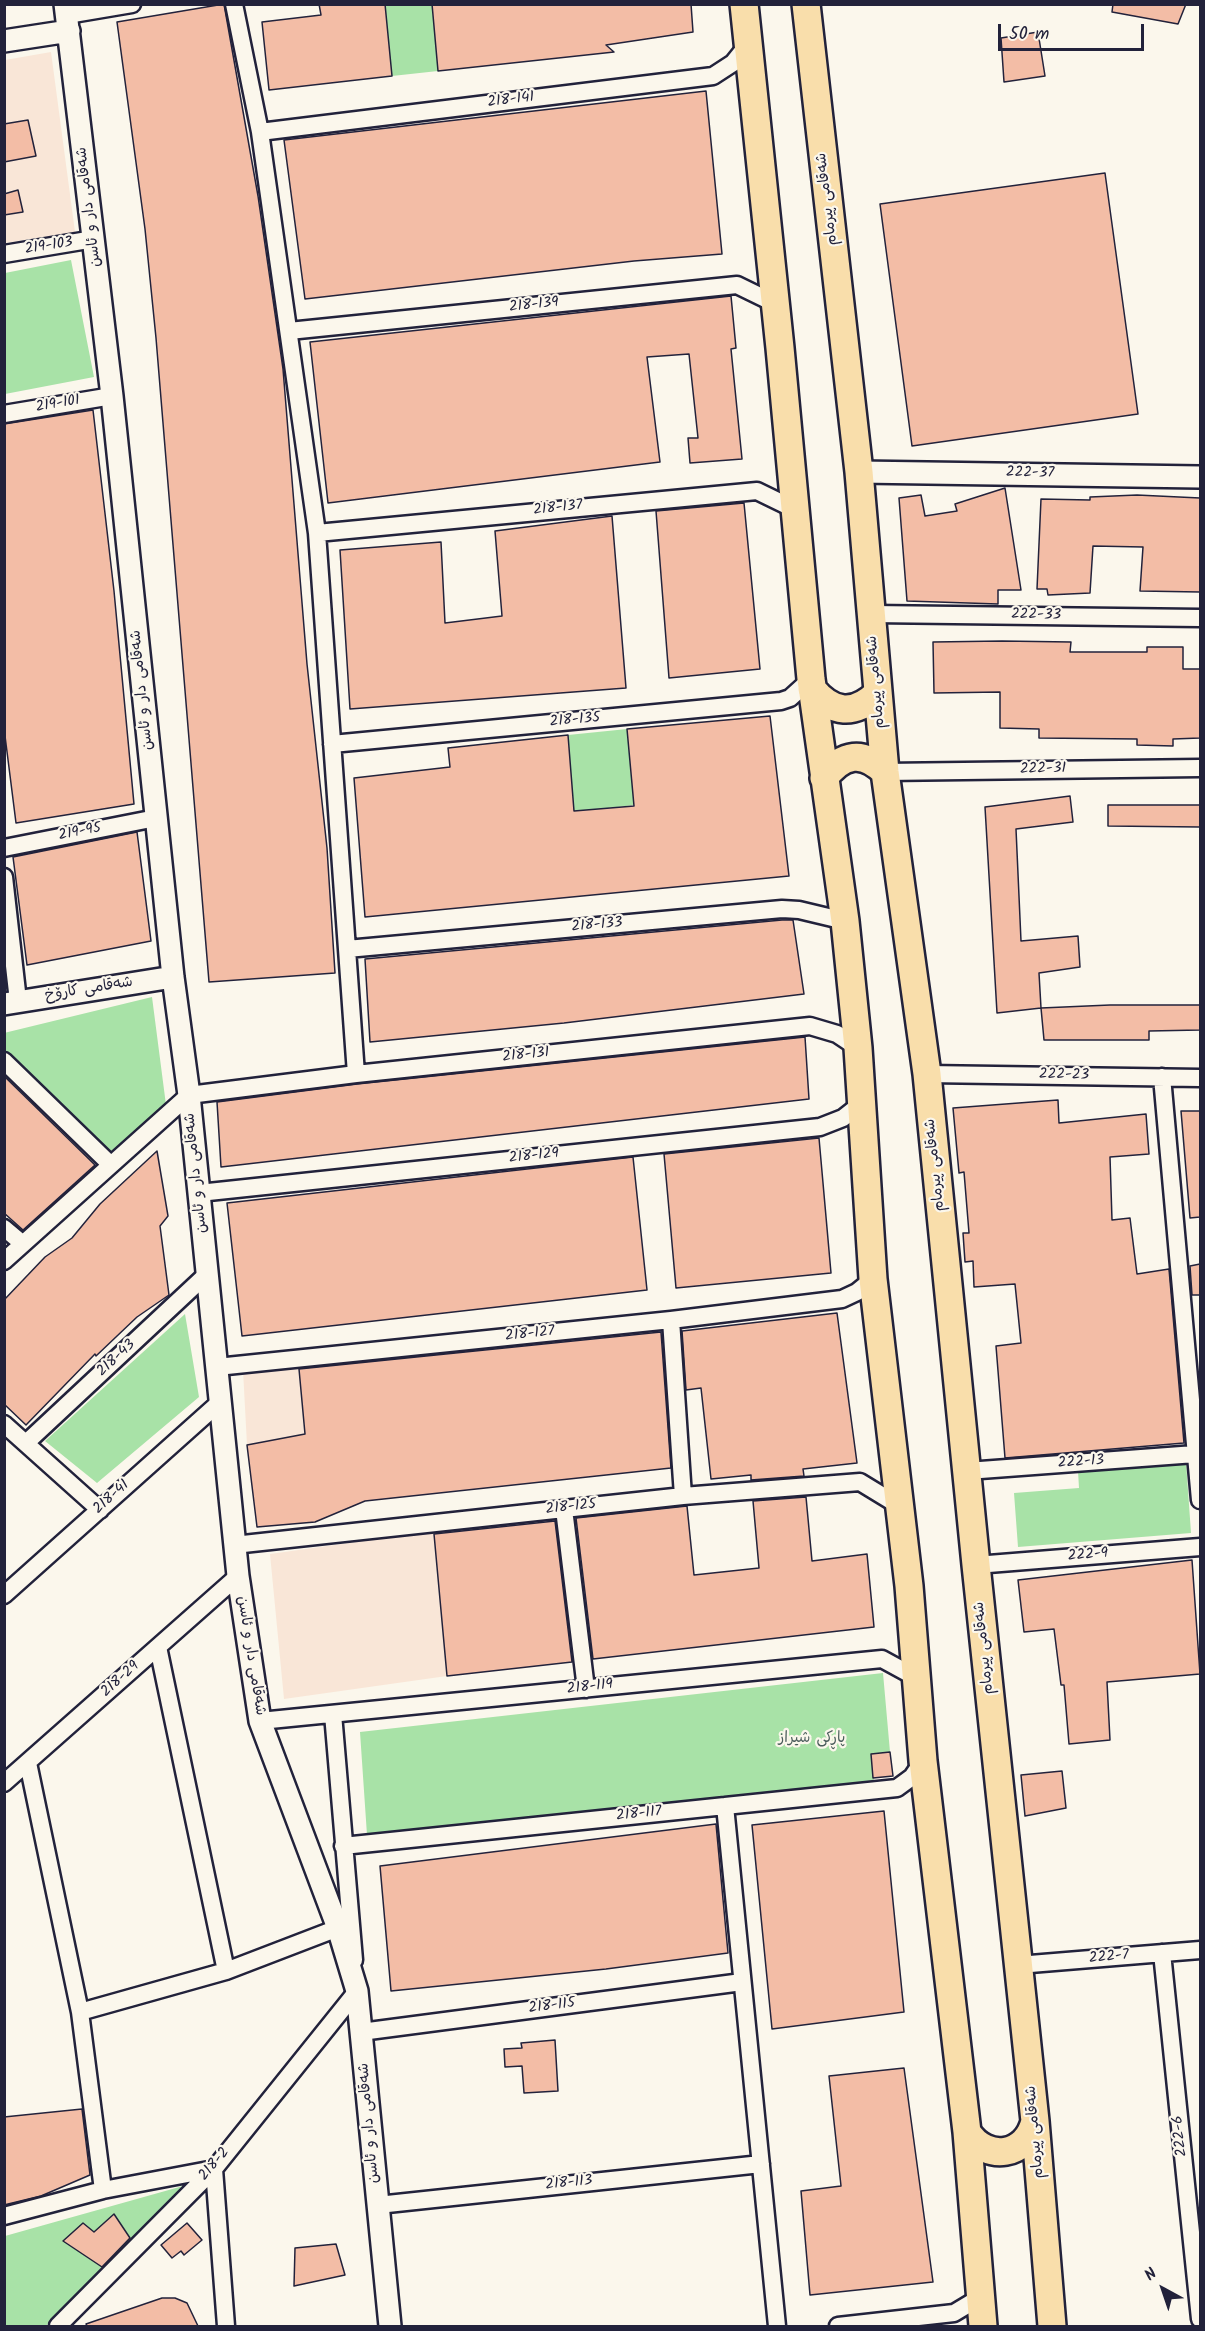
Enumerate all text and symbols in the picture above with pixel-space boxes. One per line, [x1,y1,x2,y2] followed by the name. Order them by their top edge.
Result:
[1001,12,1146,50] scale bar
[1009,20,1049,49] text: 50 m
[487,89,535,113] street label: 218-141
[74,146,106,268] street label: شەقامی دار و ئاسن
[813,152,843,246] street label: شەقامی پیرمام
[24,234,74,260] street label: 219-103
[508,294,560,318] street label: 218-139
[35,392,81,418] street label: 219-101
[1006,465,1054,483] street label: 222-37
[532,497,584,521] street label: 218-137
[1011,607,1061,625] street label: 222-33
[128,629,158,751] street label: شەقامی دار و ئاسن
[864,635,890,729] street label: شەقامی پیرمام
[549,710,601,732] street label: 218-135
[1020,761,1066,779] street label: 222-31
[57,820,103,846] street label: 219-95
[571,915,623,937] street label: 218-133
[44,974,134,1006] street label: شەقامی کارۆخ
[502,1045,550,1067] street label: 218-131
[1039,1067,1089,1085] street label: 222-23
[182,1112,212,1234] street label: شەقامی دار و ئاسن
[922,1118,950,1212] street label: شەقامی پیرمام
[508,1145,560,1169] street label: 218-129
[504,1323,556,1347] street label: 218-127
[94,1337,140,1381] street label: 218-43
[1057,1452,1105,1474] street label: 222-13
[90,1477,134,1519] street label: 218-41
[545,1496,597,1520] street label: 218-125
[1067,1546,1109,1566] street label: 222-9
[232,1595,268,1717] street label: شەقامی دار و ئاسن
[971,1601,999,1695] street label: شەقامی پیرمام
[98,1658,144,1702] street label: 218-29
[566,1677,614,1699] street label: 218-119
[779,1730,845,1748] park label: پاڕکی شیراز
[615,1804,663,1826] street label: 218-117
[1088,1947,1130,1969] street label: 222-7
[528,1995,576,2019] street label: 218-115
[356,2062,384,2184] street label: شەقامی دار و ئاسن
[1023,2085,1049,2179] street label: شەقامی پیرمام
[1170,2114,1192,2158] street label: 222-6
[196,2145,234,2185] street label: 218-2
[545,2173,593,2195] street label: 218-113
[1133,2259,1193,2319] north arrow
[1139,2262,1163,2288] text: N

